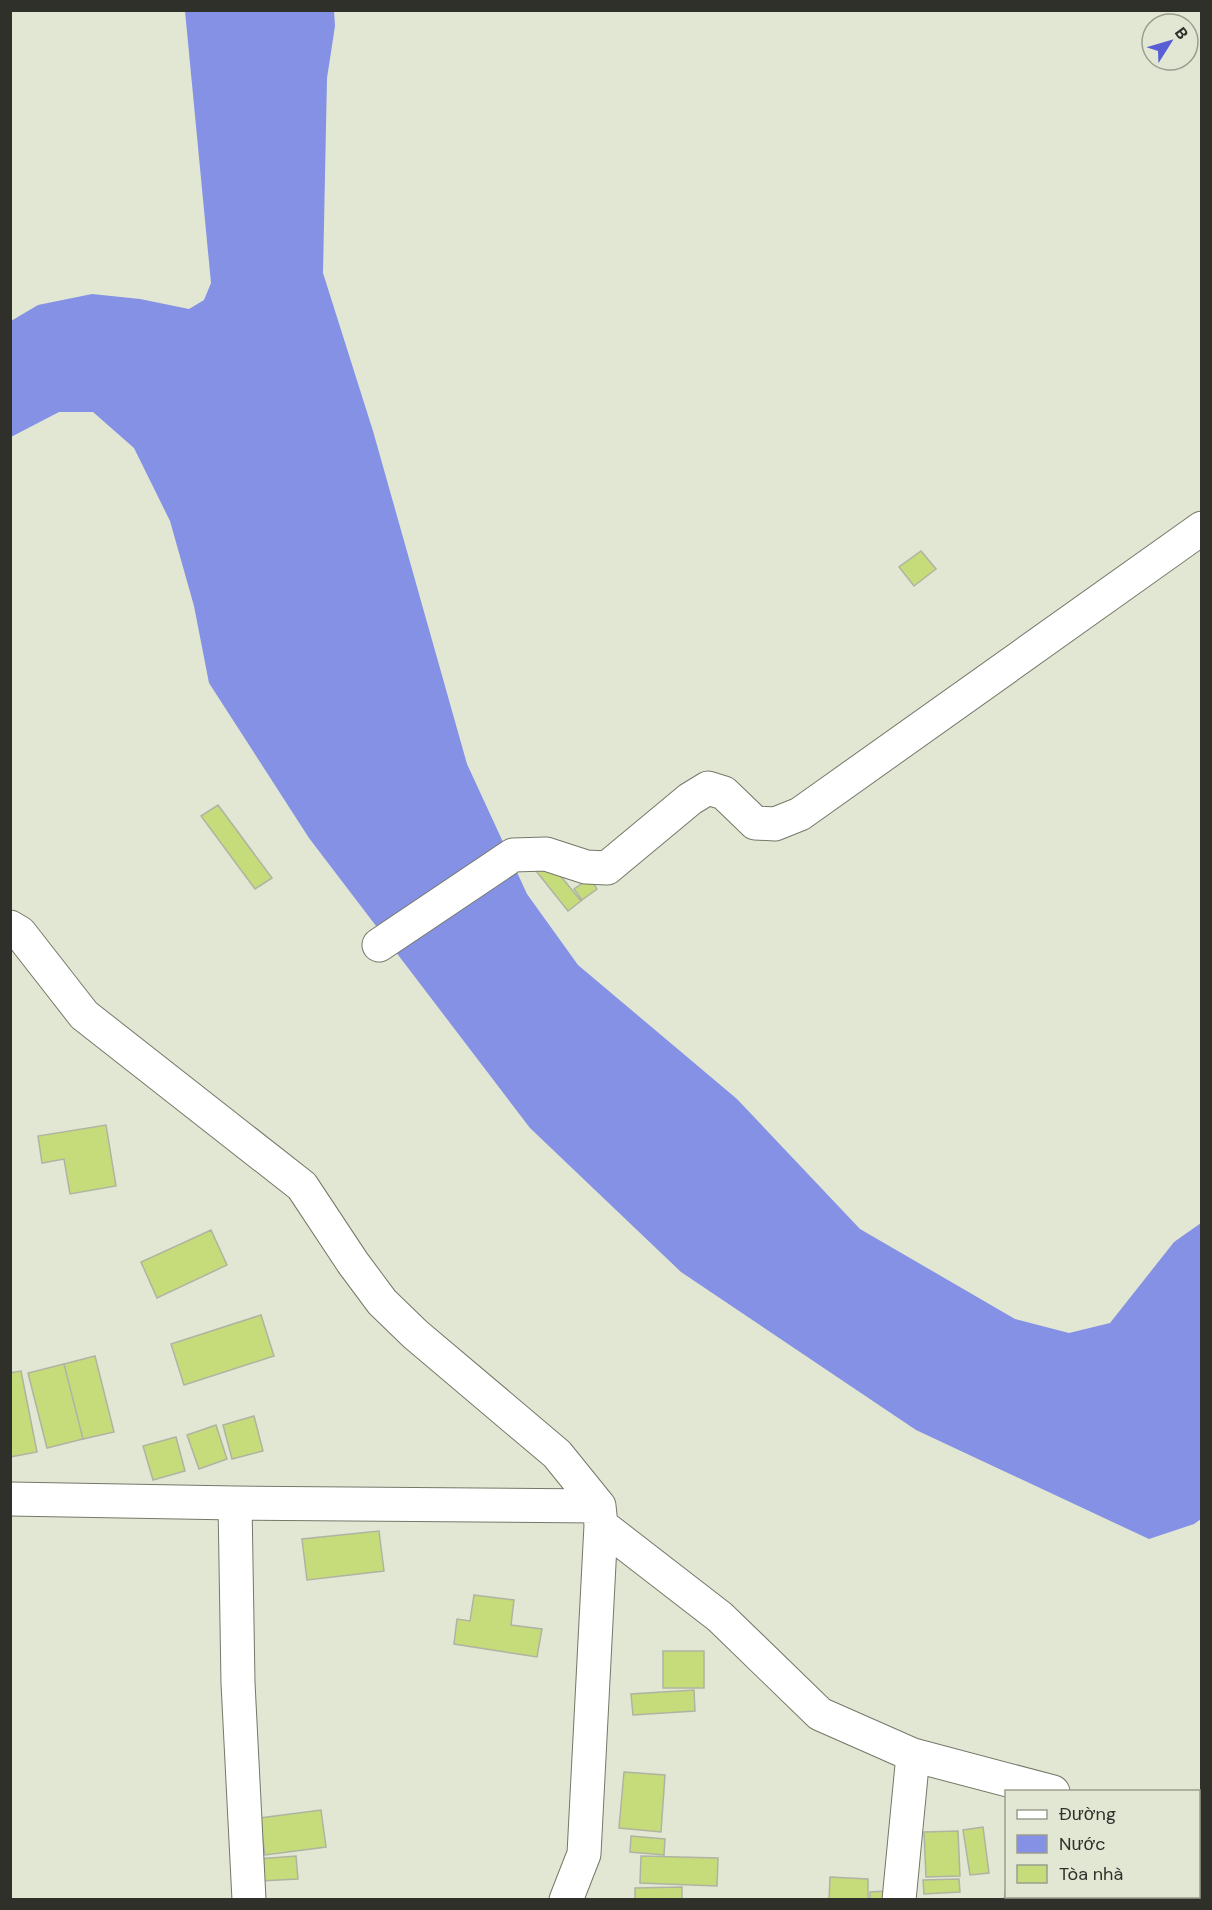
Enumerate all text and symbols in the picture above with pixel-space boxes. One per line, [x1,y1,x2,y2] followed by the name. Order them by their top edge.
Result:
[1140,12,1200,72] north arrow
[1170,23,1193,44] text: B
[1005,1790,1200,1898] legend
[1059,1802,1116,1826] text: Đường
[1059,1832,1106,1856] text: Nước
[1059,1862,1123,1886] text: Tòa nhà

